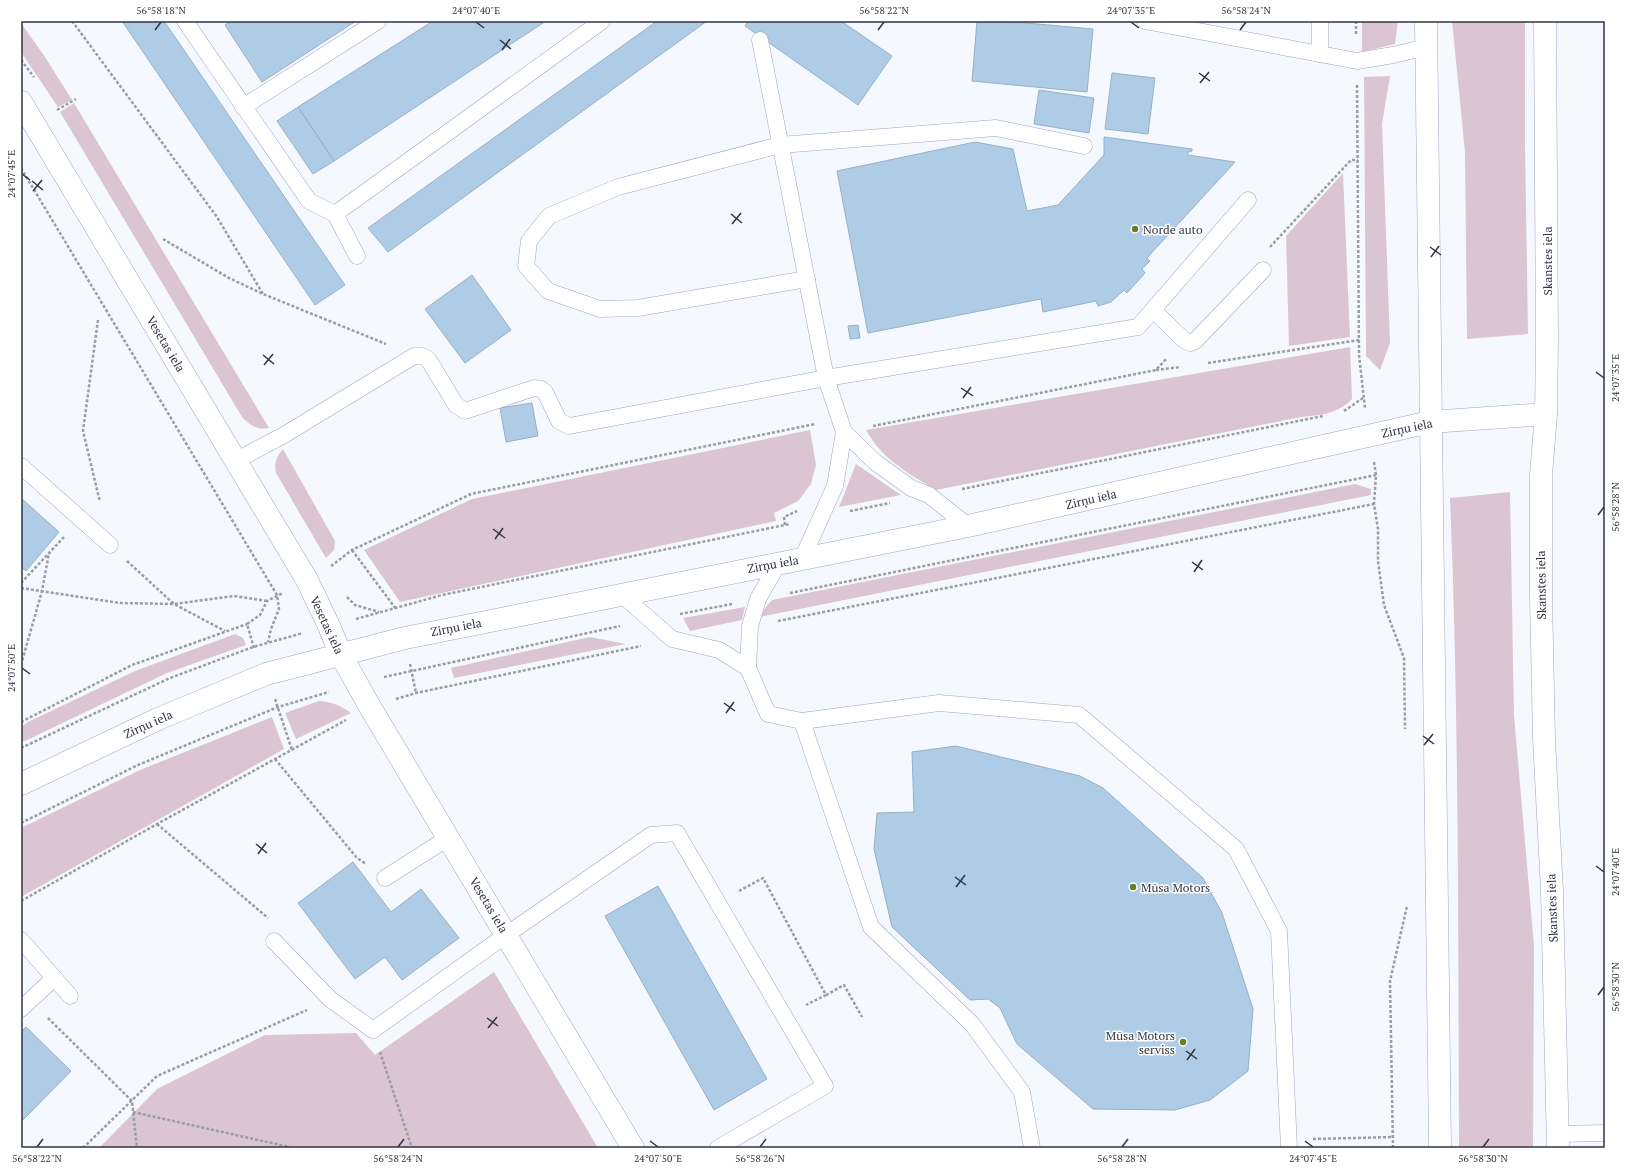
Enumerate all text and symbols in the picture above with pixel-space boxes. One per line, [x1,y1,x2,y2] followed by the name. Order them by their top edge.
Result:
[136,4,186,17] text: 56°58'18"N
[452,4,500,17] text: 24°07'40"E
[859,4,909,17] text: 56°58'22"N
[1107,4,1155,17] text: 24°07'35"E
[1221,4,1271,17] text: 56°58'24"N
[5,150,18,198] text: 24°07'45"E
[1143,222,1203,237] place label: Norde auto
[1130,224,1140,234] marker: Norde auto
[1540,227,1555,295] street label: Skanstes iela
[144,313,188,375] street label: Vesetas iela
[1609,354,1622,402] text: 24°07'35"E
[1380,415,1434,442] street label: Zirņu iela
[1609,482,1622,532] text: 56°58'28"N
[1064,486,1118,513] street label: Zirņu iela
[1533,550,1549,620] street label: Skanstes iela
[746,552,800,577] street label: Zirņu iela
[307,594,347,656] street label: Vesetas iela
[429,615,483,640] street label: Zirņu iela
[5,644,18,692] text: 24°07'50"E
[121,707,175,742] street label: Zirņu iela
[1609,848,1622,896] text: 24°07'40"E
[1543,873,1561,943] street label: Skanstes iela
[467,874,511,936] street label: Vesetas iela
[1141,880,1210,895] place label: Mūsa Motors
[1128,882,1138,892] marker: Mūsa Motors
[1609,962,1622,1012] text: 56°58'30"N
[1106,1028,1175,1057] place label: Mūsa Motors serviss
[1178,1037,1188,1047] marker: Mūsa Motors serviss
[12,1152,62,1165] text: 56°58'22"N
[373,1152,423,1165] text: 56°58'24"N
[634,1152,682,1165] text: 24°07'50"E
[735,1152,785,1165] text: 56°58'26"N
[1097,1152,1147,1165] text: 56°58'28"N
[1289,1152,1337,1165] text: 24°07'45"E
[1458,1152,1508,1165] text: 56°58'30"N

